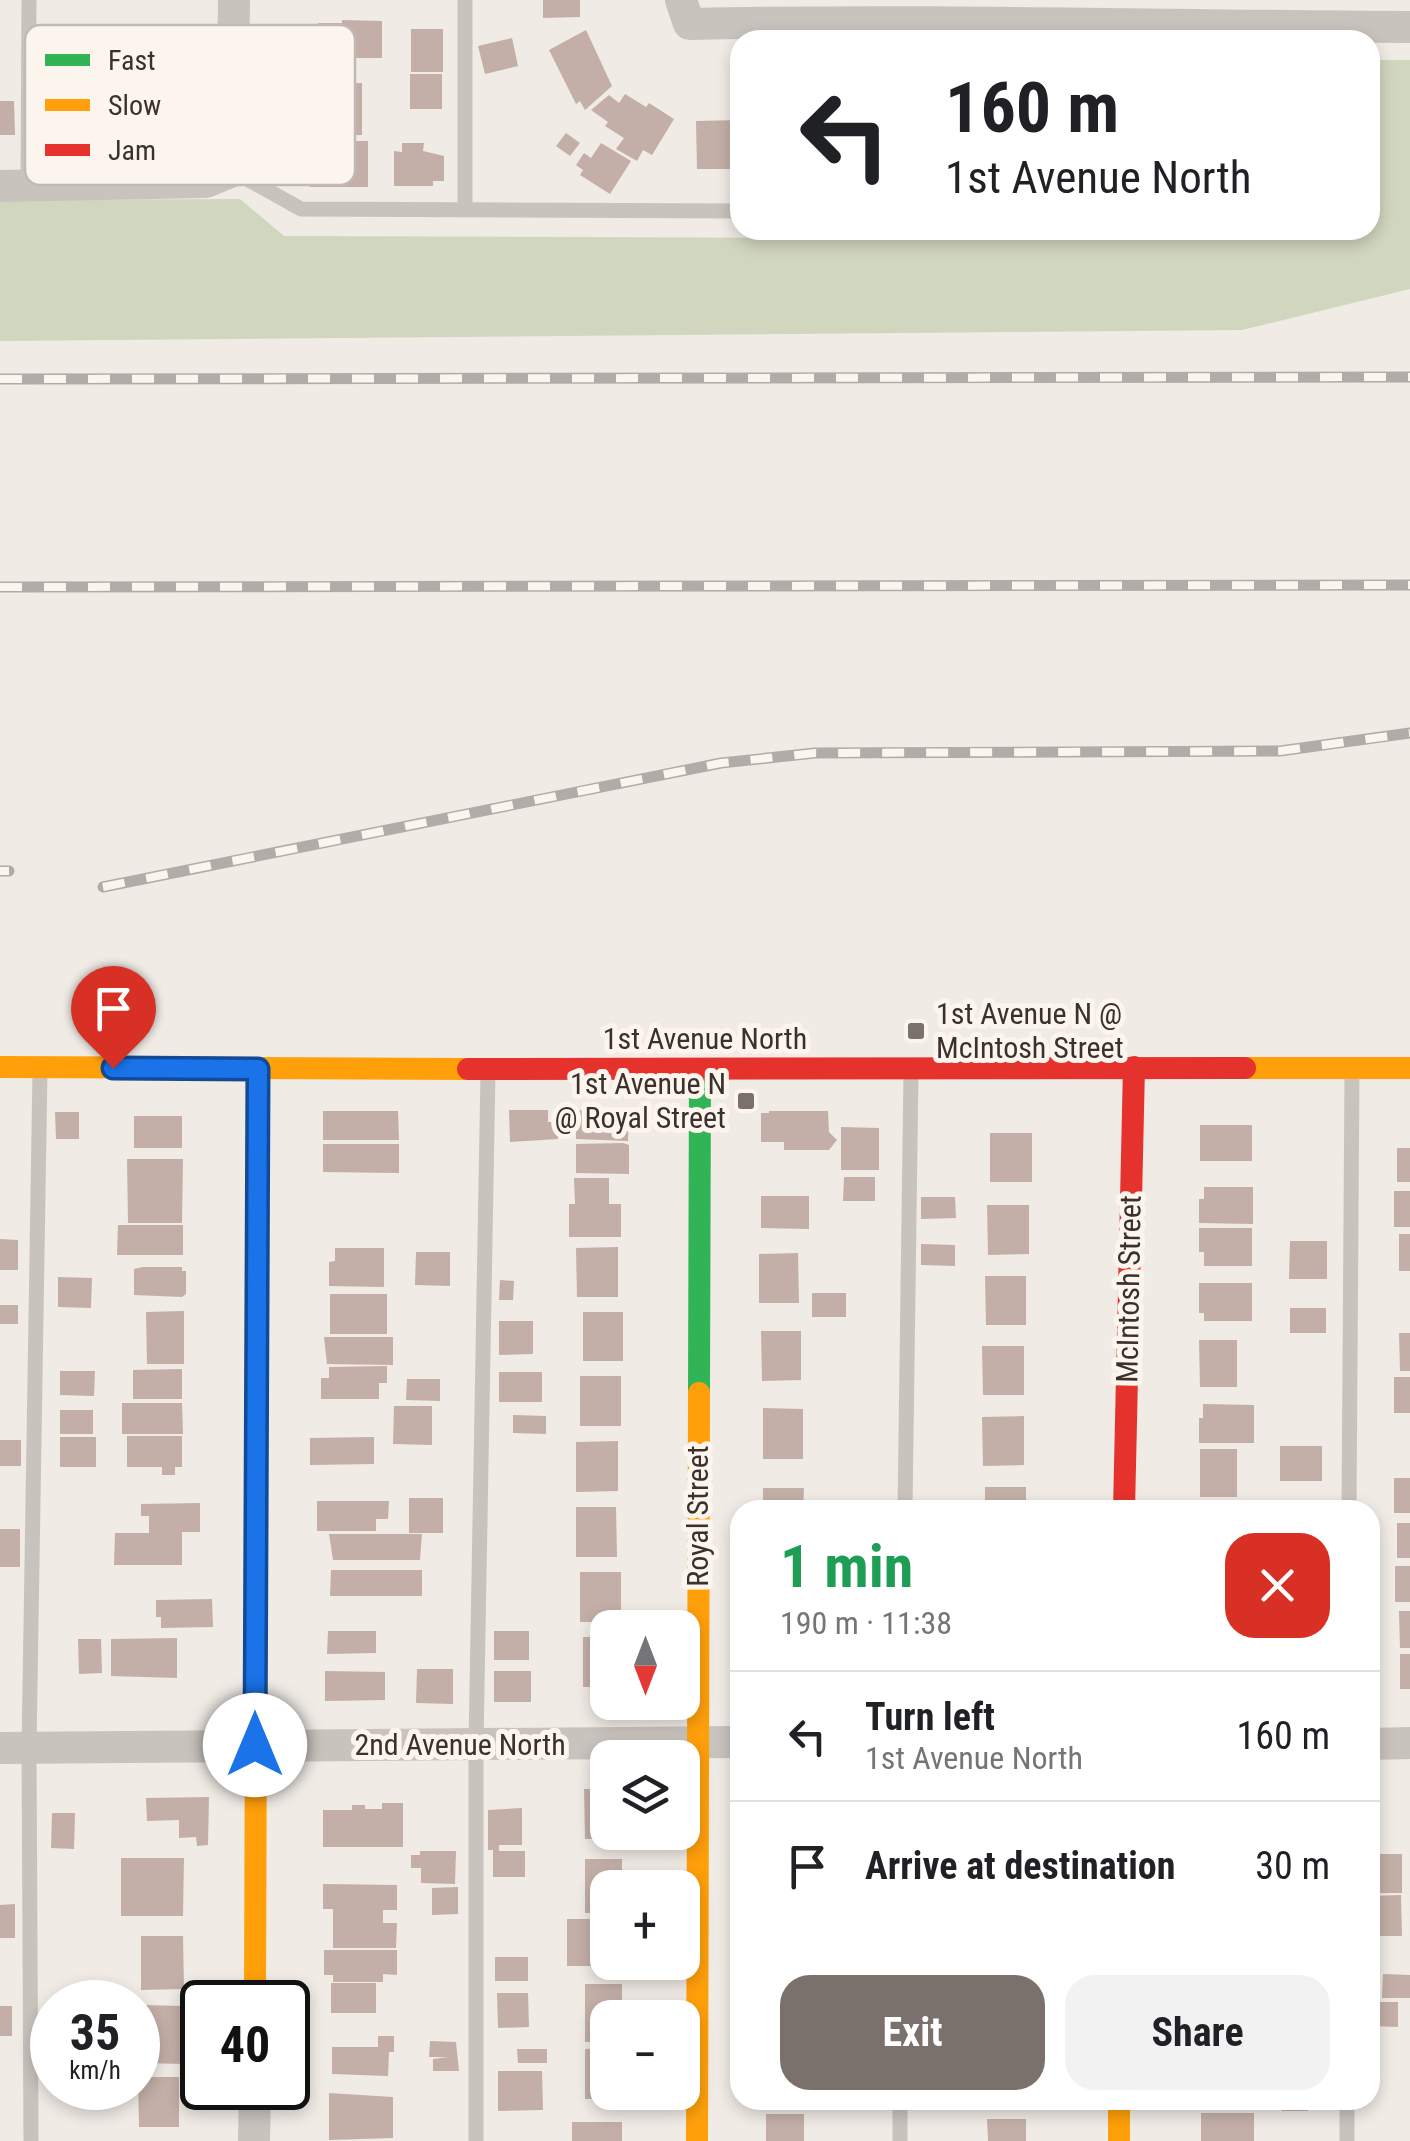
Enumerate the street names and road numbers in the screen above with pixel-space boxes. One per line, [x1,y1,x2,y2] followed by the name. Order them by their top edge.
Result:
[603,1021,807,1056] street label: 1st Avenue North
[1109,1195,1148,1383] street label: McIntosh Street
[680,1445,715,1587] street label: Royal Street
[354,1727,566,1762] street label: 2nd Avenue North

